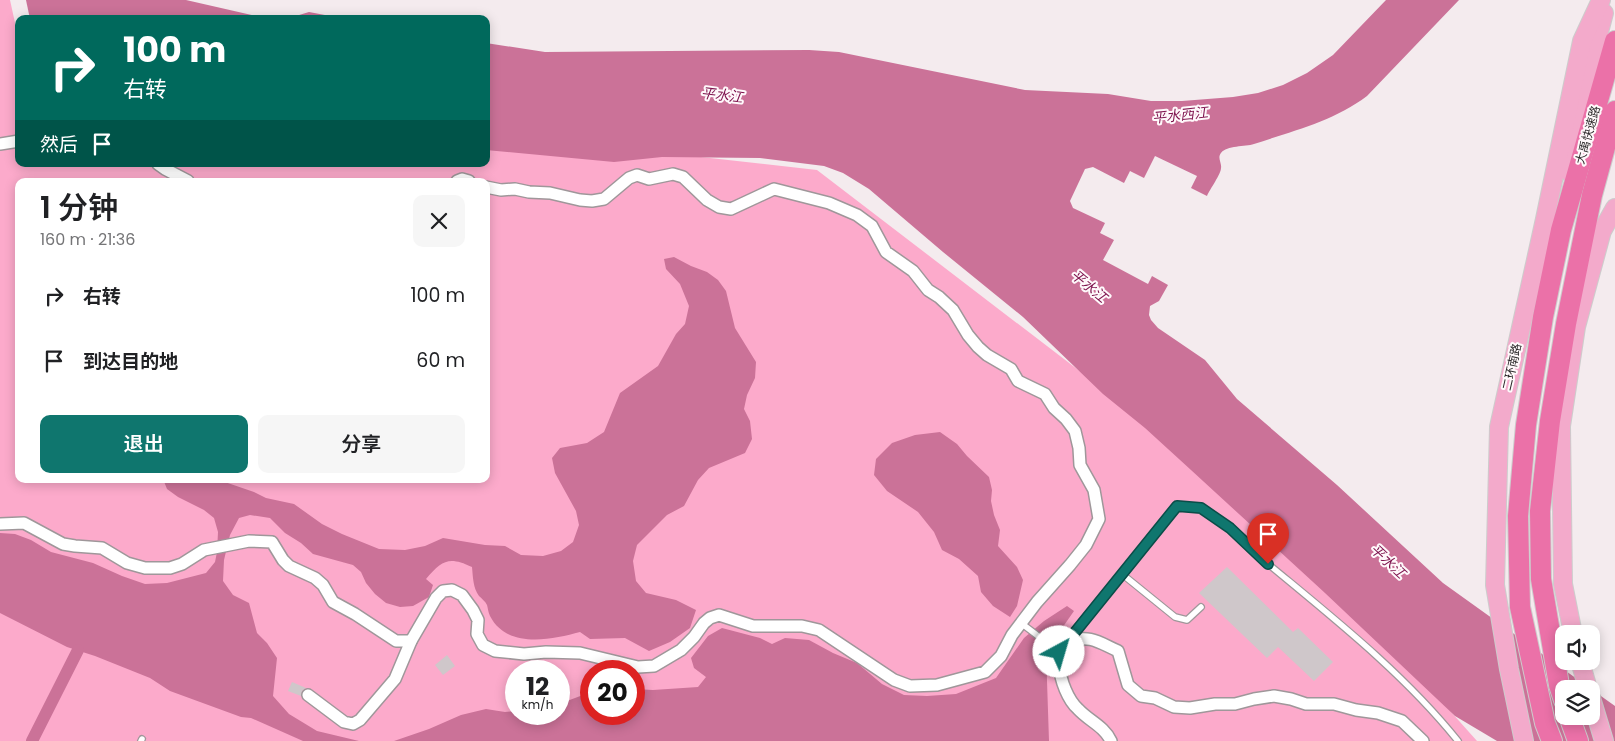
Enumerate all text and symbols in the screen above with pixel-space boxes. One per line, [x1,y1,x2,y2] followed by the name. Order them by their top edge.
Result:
[123,25,226,74] text: 100 m
[40,35,105,100] icon: right
[123,74,167,105] text: 右转
[700,83,746,108] water label: 平水江
[1151,102,1211,128] water label: 平水西江
[1571,104,1604,166] street label: 大禹快速路
[88,130,116,158] icon: arrive
[40,131,78,158] text: 然后
[40,186,118,229] text: 1 分钟
[413,195,465,247] button: close
[40,228,135,251] text: 160 m · 21:36
[1066,265,1113,308] water label: 平水江
[40,282,68,310] icon: right
[410,282,465,309] text: 100 m
[83,283,121,310] text: 右转
[1498,342,1525,392] street label: 二环南路
[40,347,68,375] icon: arrive
[416,347,465,374] text: 60 m
[83,348,178,375] text: 到达目的地
[40,415,248,473] button: 退出
[258,415,465,473] button: 分享
[1247,513,1289,564] pin
[1254,520,1282,548] icon: arrive
[1366,539,1412,584] water label: 平水江
[1032,625,1084,677] position arrow
[1555,625,1600,725] map controls
[1555,625,1600,670] button: sound
[580,660,645,725] speed limit sign: 20
[526,669,549,704] text: 12
[1555,680,1600,725] button: layers
[522,696,553,713] text: km/h

